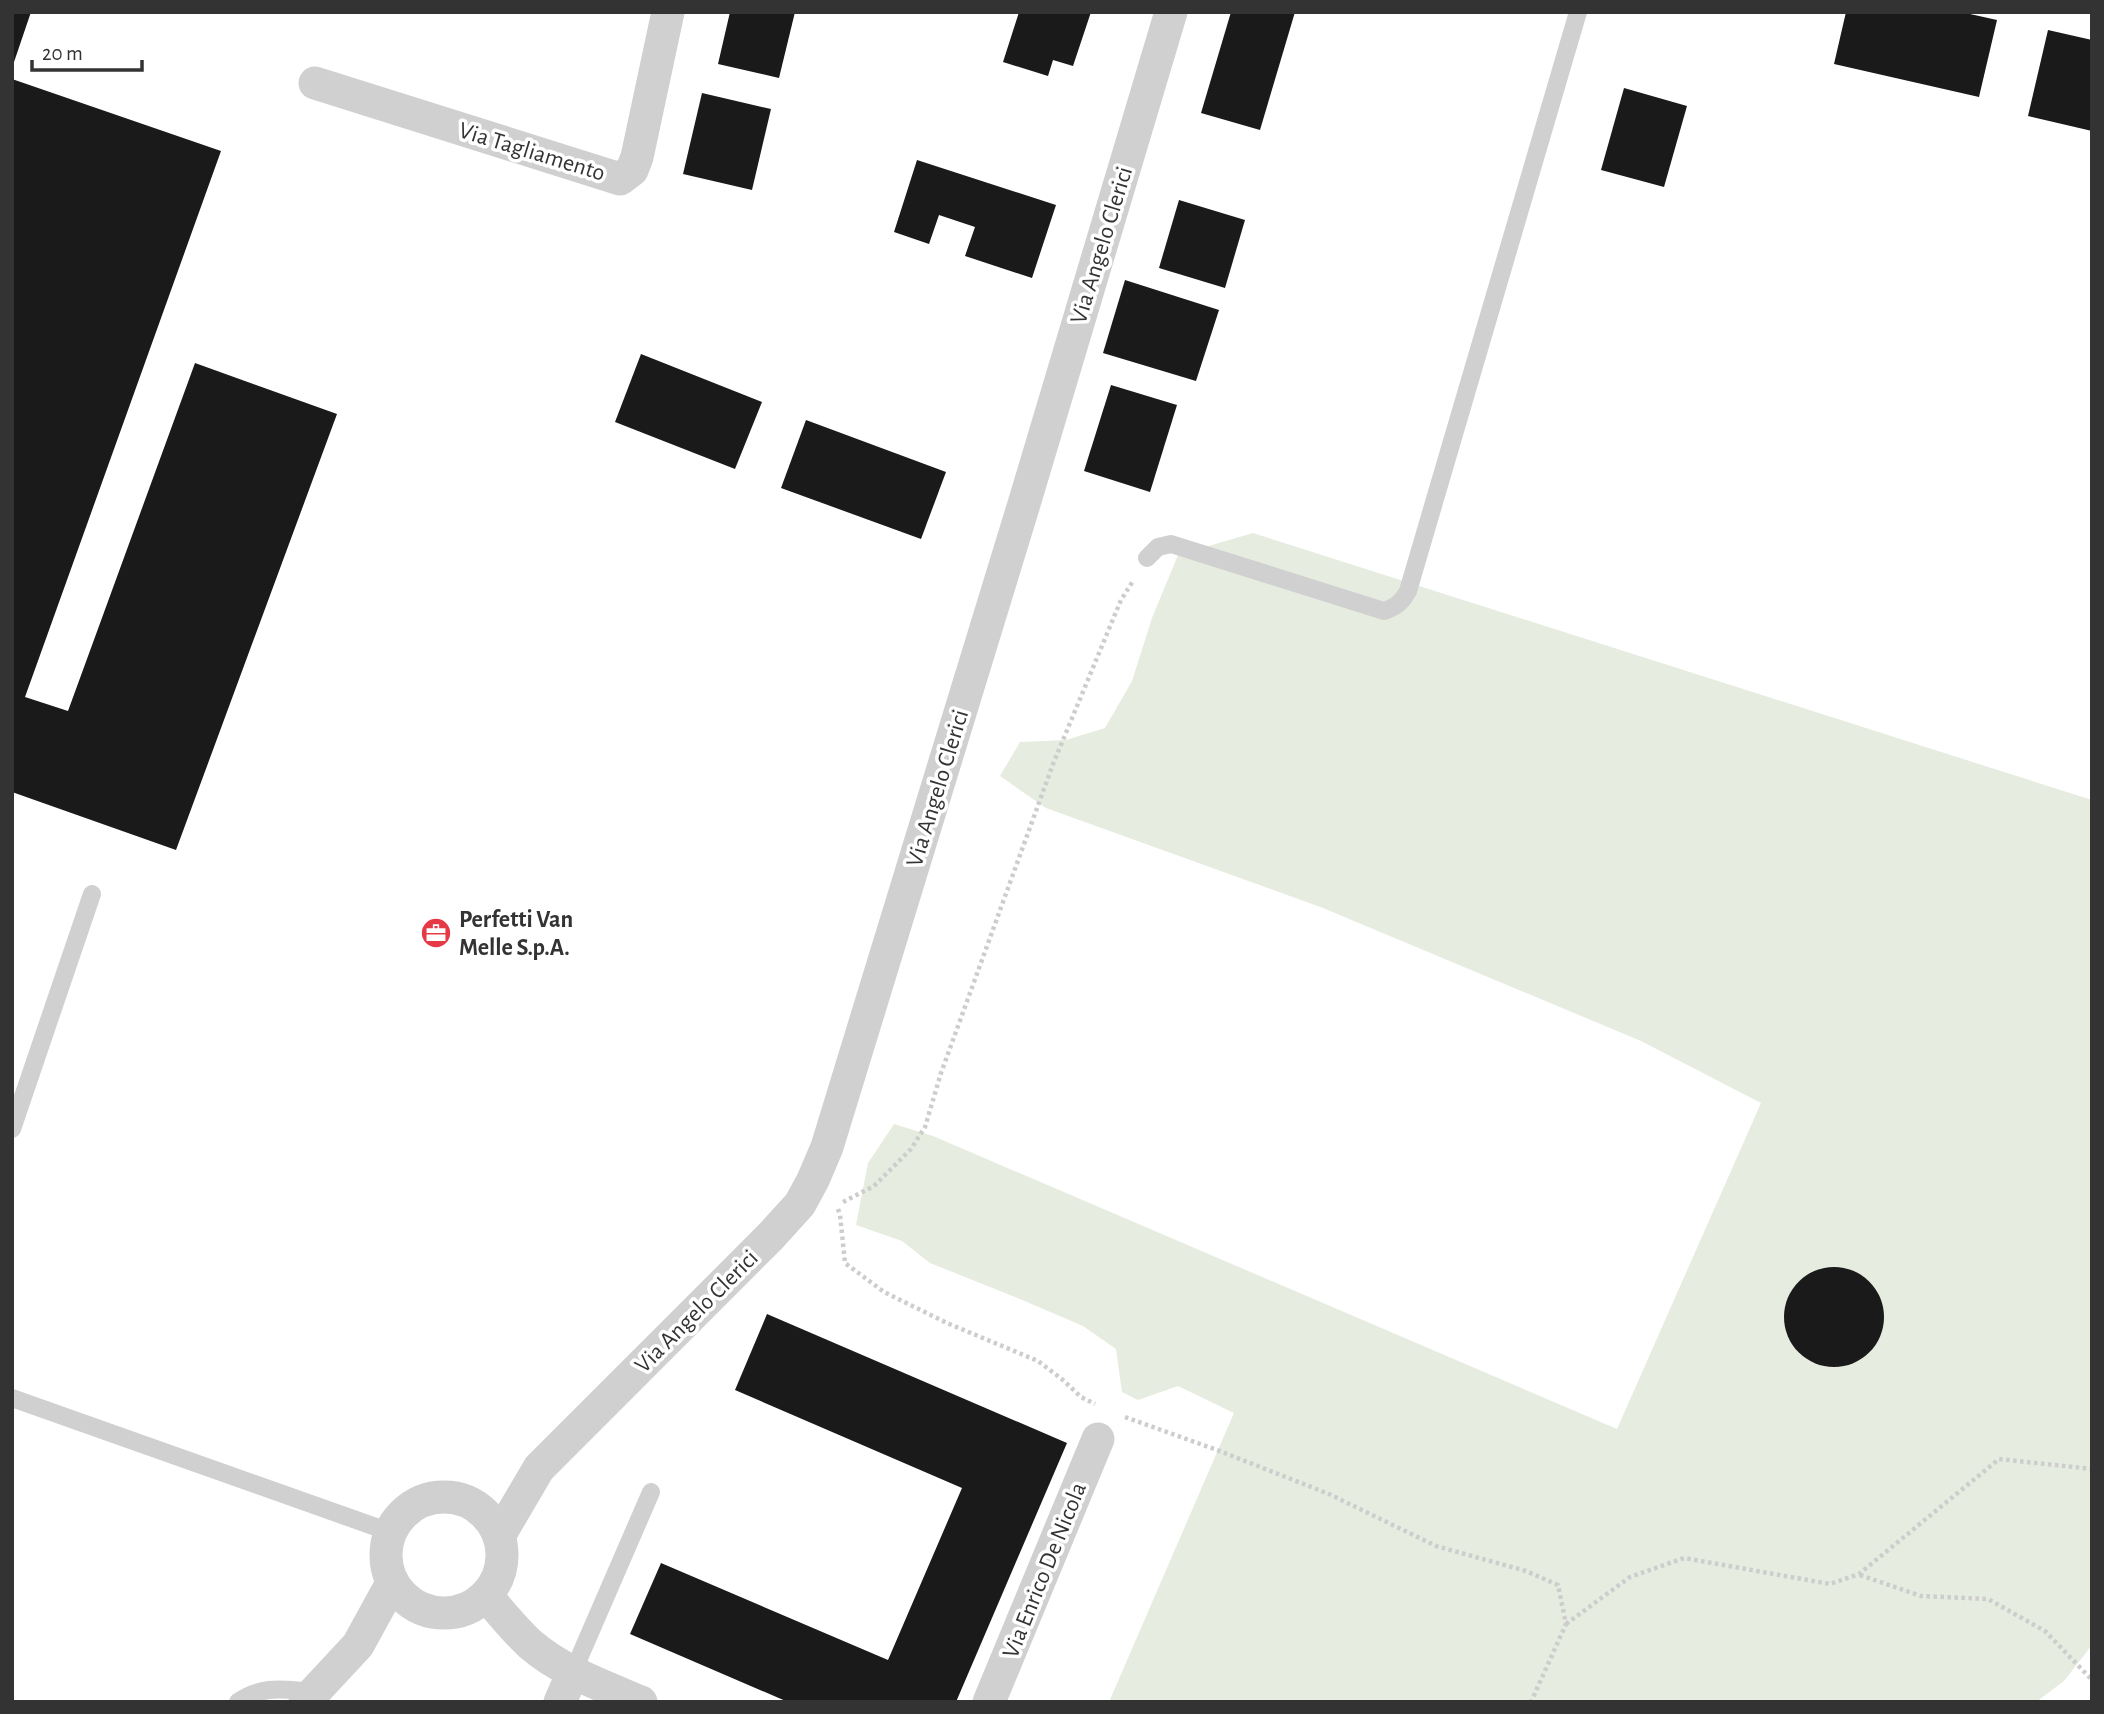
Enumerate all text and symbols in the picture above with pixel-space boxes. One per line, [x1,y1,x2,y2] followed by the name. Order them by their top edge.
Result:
[32,28,142,72] scale bar
[42,43,83,64] text: 20 m
[456,118,608,186] street label: Via Tagliamento
[1067,164,1137,327] street label: Via Angelo Clerici
[903,707,973,870] street label: Via Angelo Clerici
[459,908,573,960] place label: Perfetti Van Melle S.p.A.
[419,916,453,950] office icon: Perfetti Van Melle S.p.A.
[631,1246,763,1378] street label: Via Angelo Clerici
[999,1479,1091,1662] street label: Via Enrico De Nicola

